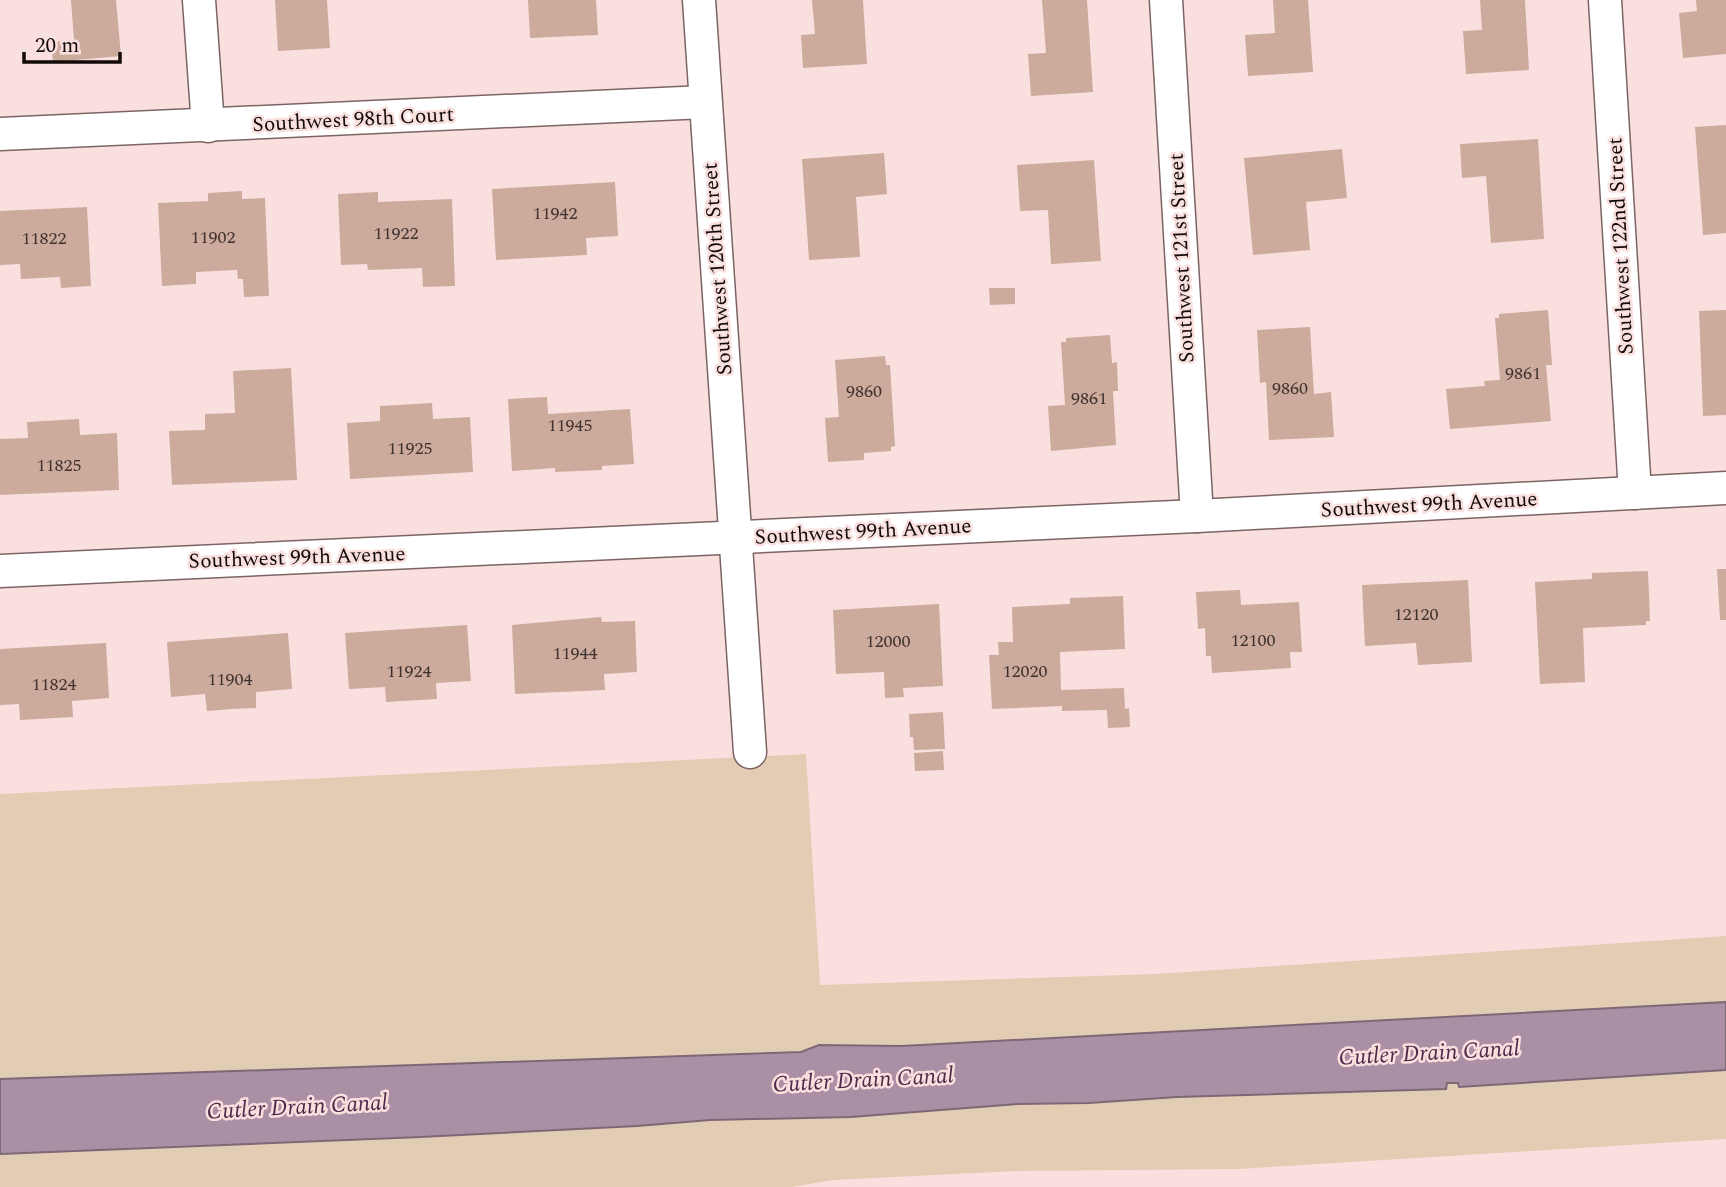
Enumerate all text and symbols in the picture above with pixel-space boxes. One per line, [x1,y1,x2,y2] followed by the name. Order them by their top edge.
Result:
[24,21,121,65] scale bar
[35,30,79,62] text: 20 m
[251,99,455,141] street label: Southwest 98th Court
[1599,137,1643,355] street label: Southwest 122nd Street
[1161,152,1203,364] street label: Southwest 121st Street
[695,161,741,376] street label: Southwest 120th Street
[533,200,578,227] house number: 11942
[374,220,419,247] house number: 11922
[191,224,236,251] house number: 11902
[22,225,67,252] house number: 11822
[1505,360,1541,387] house number: 9861
[1272,375,1308,402] house number: 9860
[846,378,882,405] house number: 9860
[1071,385,1107,412] house number: 9861
[548,412,593,439] house number: 11945
[388,435,433,462] house number: 11925
[37,452,82,479] house number: 11825
[1320,483,1538,527] street label: Southwest 99th Avenue
[754,510,972,554] street label: Southwest 99th Avenue
[188,538,406,578] street label: Southwest 99th Avenue
[1394,601,1439,628] house number: 12120
[1231,627,1276,654] house number: 12100
[866,628,911,655] house number: 12000
[553,640,598,667] house number: 11944
[387,658,432,685] house number: 11924
[1003,658,1048,685] house number: 12020
[208,666,253,693] house number: 11904
[32,671,77,698] house number: 11824
[1338,1031,1520,1076] water label: Cutler Drain Canal
[772,1058,954,1103] water label: Cutler Drain Canal
[206,1085,388,1130] water label: Cutler Drain Canal

